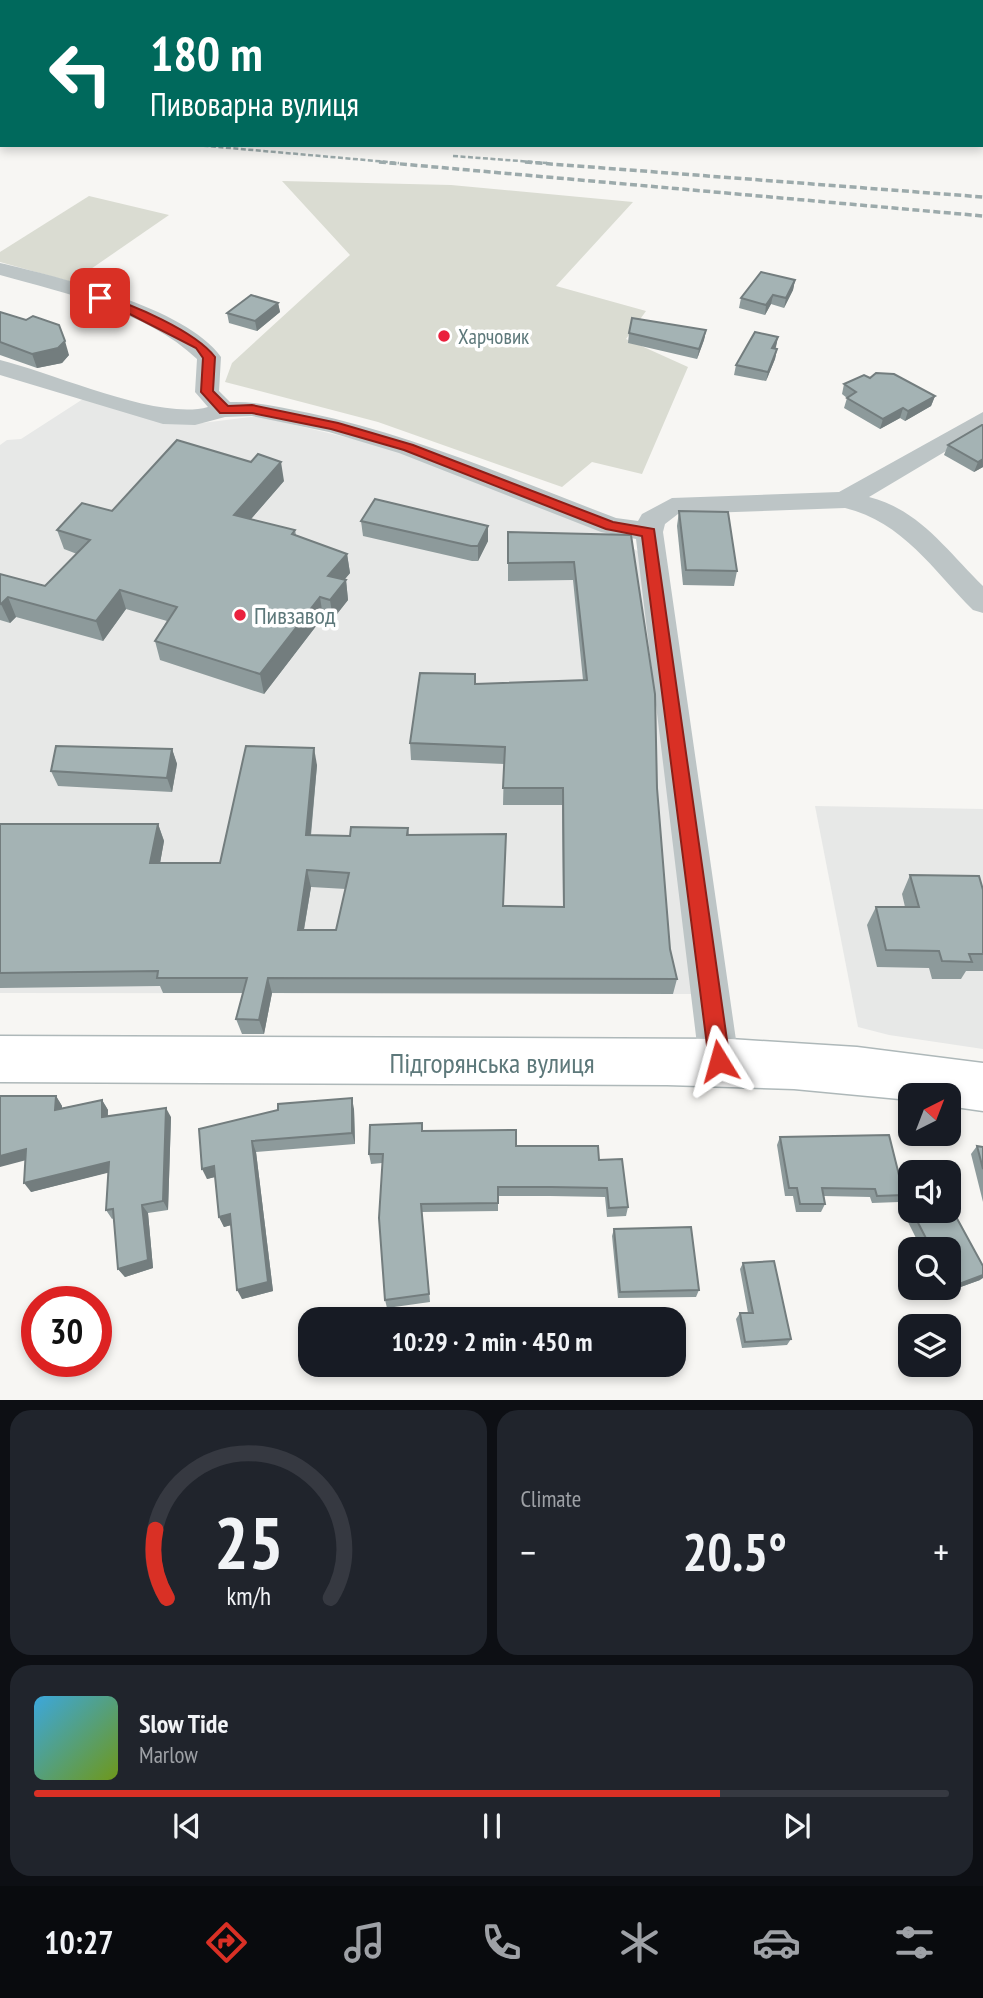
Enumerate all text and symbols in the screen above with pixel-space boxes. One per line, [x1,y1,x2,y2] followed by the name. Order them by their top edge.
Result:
[150,21,263,85] text: 180 m
[35,28,126,119] icon: left
[150,83,359,125] text: Пивоварна вулиця
[70,268,130,328] pin
[81,279,119,317] icon: arrive
[458,323,529,350] place label: Харчовик
[436,328,452,344] marker: Харчовик
[254,600,336,631] place label: Пивзавод
[232,607,248,623] marker: Пивзавод
[682,1024,756,1098] position arrow
[389,1044,595,1081] street label: Підгорянська вулиця
[898,1083,961,1146] north arrow
[898,1083,961,1377] map controls
[898,1160,961,1223] button: sound
[898,1237,961,1300] button: search
[21,1286,112,1377] speed limit sign: 30
[898,1314,961,1377] button: layers
[392,1325,592,1358] text: 10:29 · 2 min · 450 m
[521,1484,581,1513] text: Climate
[213,1495,283,1589] text: 25
[682,1518,787,1585] text: 20.5°
[521,1527,536,1576] text: −
[933,1527,949,1576] text: +
[226,1580,270,1612] text: km/h
[139,1707,229,1740] text: Slow Tide
[139,1740,198,1769] text: Marlow
[168,1807,206,1845] icon: previous
[473,1807,511,1845] icon: pause
[778,1807,816,1845] icon: next
[202,1918,251,1967] icon: directions
[340,1918,389,1967] icon: music
[477,1918,526,1967] icon: phone
[615,1918,664,1967] icon: climate
[752,1918,801,1967] icon: car
[890,1918,939,1967] icon: filters
[44,1921,113,1963] text: 10:27

